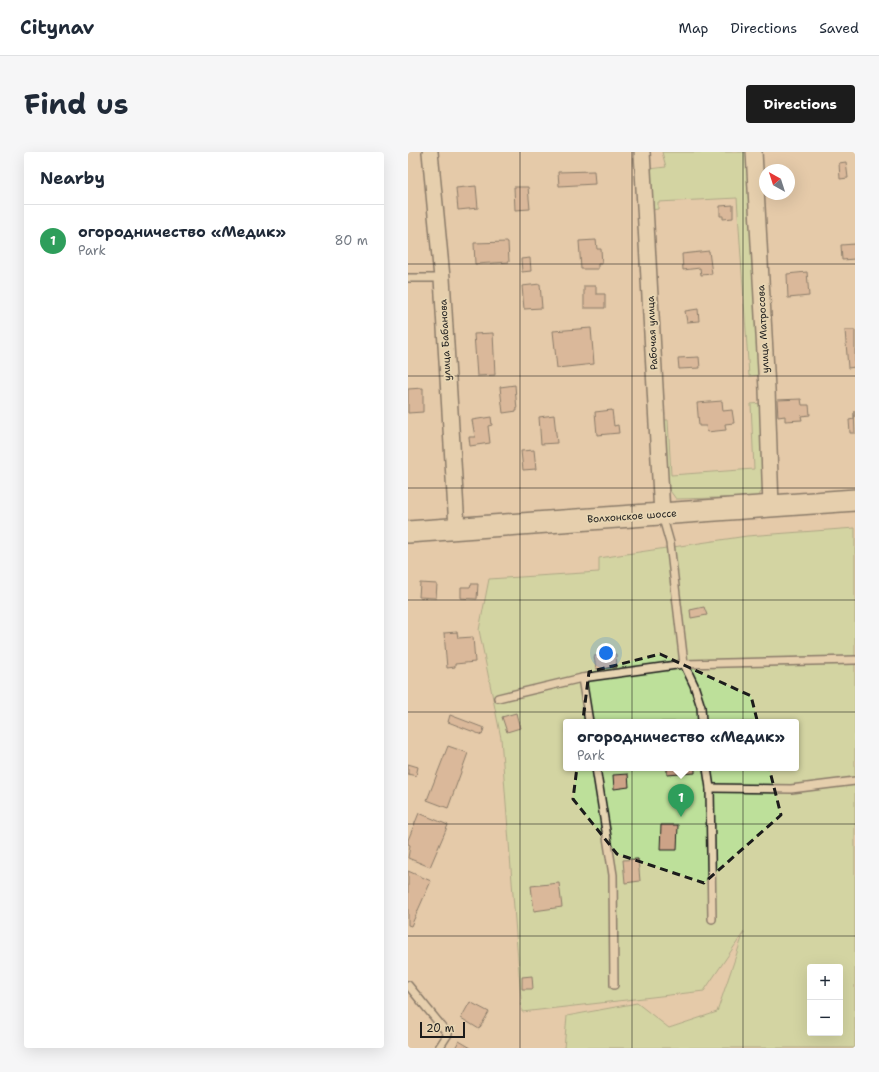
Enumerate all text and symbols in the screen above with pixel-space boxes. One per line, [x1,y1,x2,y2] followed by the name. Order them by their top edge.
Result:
[20,15,94,40] text: Citynav
[679,19,709,37] text: Map
[731,19,797,37] text: Directions
[819,19,859,37] text: Saved
[24,85,129,123] text: Find us
[746,85,855,123] button: Directions
[759,164,795,200] north arrow
[40,167,105,189] text: Nearby
[78,222,286,242] text: огородничество «Медик»
[50,232,56,249] text: 1
[334,232,368,249] text: 80 m
[78,242,106,259] text: Park
[754,284,772,373] street label: улица Матросова
[644,295,660,370] street label: Рабочая улица
[436,298,454,381] street label: улица Бабанова
[587,506,678,526] street label: Волхонское шоссе
[596,643,616,663] your location
[563,719,799,771] popup
[577,727,785,747] text: огородничество «Медик»
[577,747,605,764] text: Park
[668,784,694,817] pin: 1
[807,964,843,1036] map controls
[807,964,843,1000] button: +
[807,1000,843,1036] button: −
[420,1020,465,1039] scale bar
[426,1021,454,1036] text: 20 m

